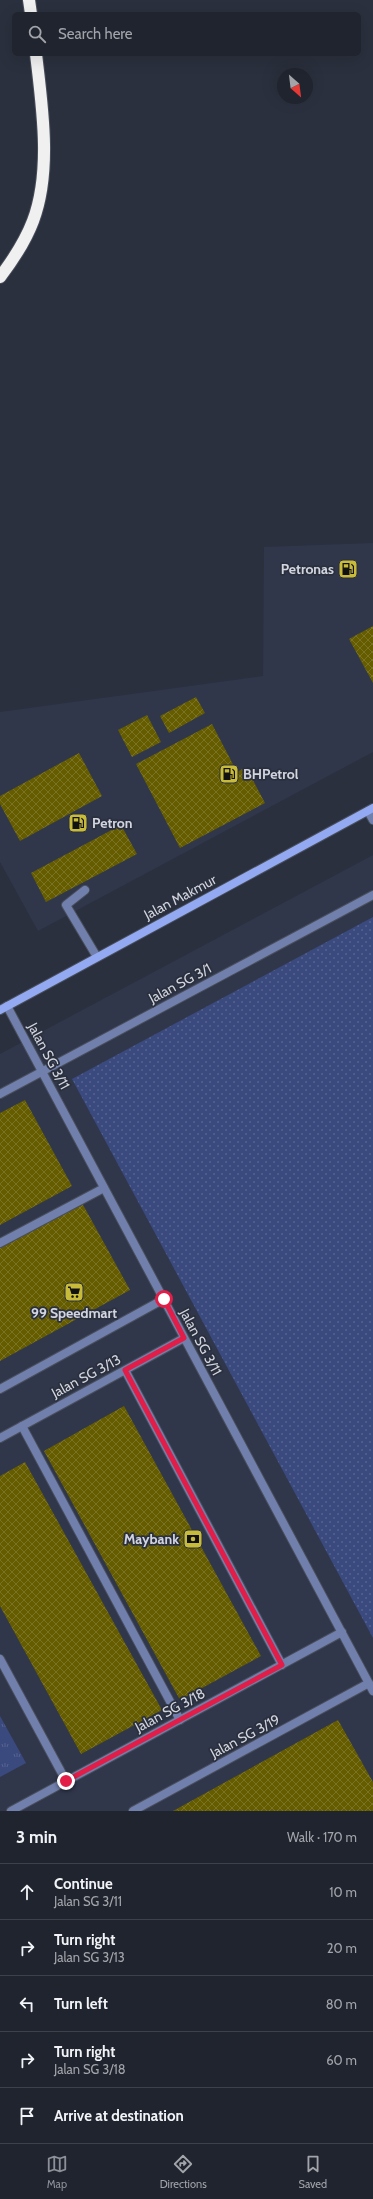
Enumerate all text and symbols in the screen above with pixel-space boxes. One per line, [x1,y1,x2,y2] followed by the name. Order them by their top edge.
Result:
[12,12,361,56] search box
[26,23,48,45] icon: search
[58,25,133,43] text: Search here
[277,68,313,104] north arrow
[337,558,359,580] fuel station icon: Petronas
[281,560,334,578] place label: Petronas
[218,763,240,785] fuel station icon: BHPetrol
[243,765,299,783] place label: BHPetrol
[67,812,89,834] fuel station icon: Petron
[92,814,132,832] place label: Petron
[140,870,220,924] street label: Jalan Makmur
[145,959,214,1008] street label: Jalan SG 3/1
[23,1019,74,1093] street label: Jalan SG 3/11
[63,1281,85,1303] supermarket icon: 99 Speedmart
[155,1290,173,1308] route start
[31,1304,117,1322] place label: 99 Speedmart
[175,1305,226,1379] street label: Jalan SG 3/11
[47,1350,124,1402] street label: Jalan SG 3/13
[182,1528,204,1550] bank icon: Maybank
[124,1530,179,1548] place label: Maybank
[131,1684,208,1736] street label: Jalan SG 3/18
[206,1710,283,1762] street label: Jalan SG 3/19
[57,1772,75,1790] route end
[16,1827,57,1847] text: 3 min
[287,1829,357,1845] text: Walk · 170 m
[54,1875,113,1893] text: Continue
[16,1881,38,1903] icon: ahead
[329,1884,357,1900] text: 10 m
[54,1893,122,1909] text: Jalan SG 3/11
[54,1931,115,1949] text: Turn right
[16,1937,38,1959] icon: right
[327,1940,357,1956] text: 20 m
[54,1949,125,1965] text: Jalan SG 3/13
[16,1993,38,2015] icon: left
[54,1995,108,2013] text: Turn left
[326,1996,357,2012] text: 80 m
[54,2043,115,2061] text: Turn right
[16,2049,38,2071] icon: right
[326,2052,357,2068] text: 60 m
[54,2061,126,2077] text: Jalan SG 3/18
[16,2105,38,2127] icon: arrive
[54,2107,184,2125] text: Arrive at destination
[46,2153,68,2191] tab: Map
[160,2153,207,2191] tab: Directions
[299,2153,327,2191] tab: Saved

